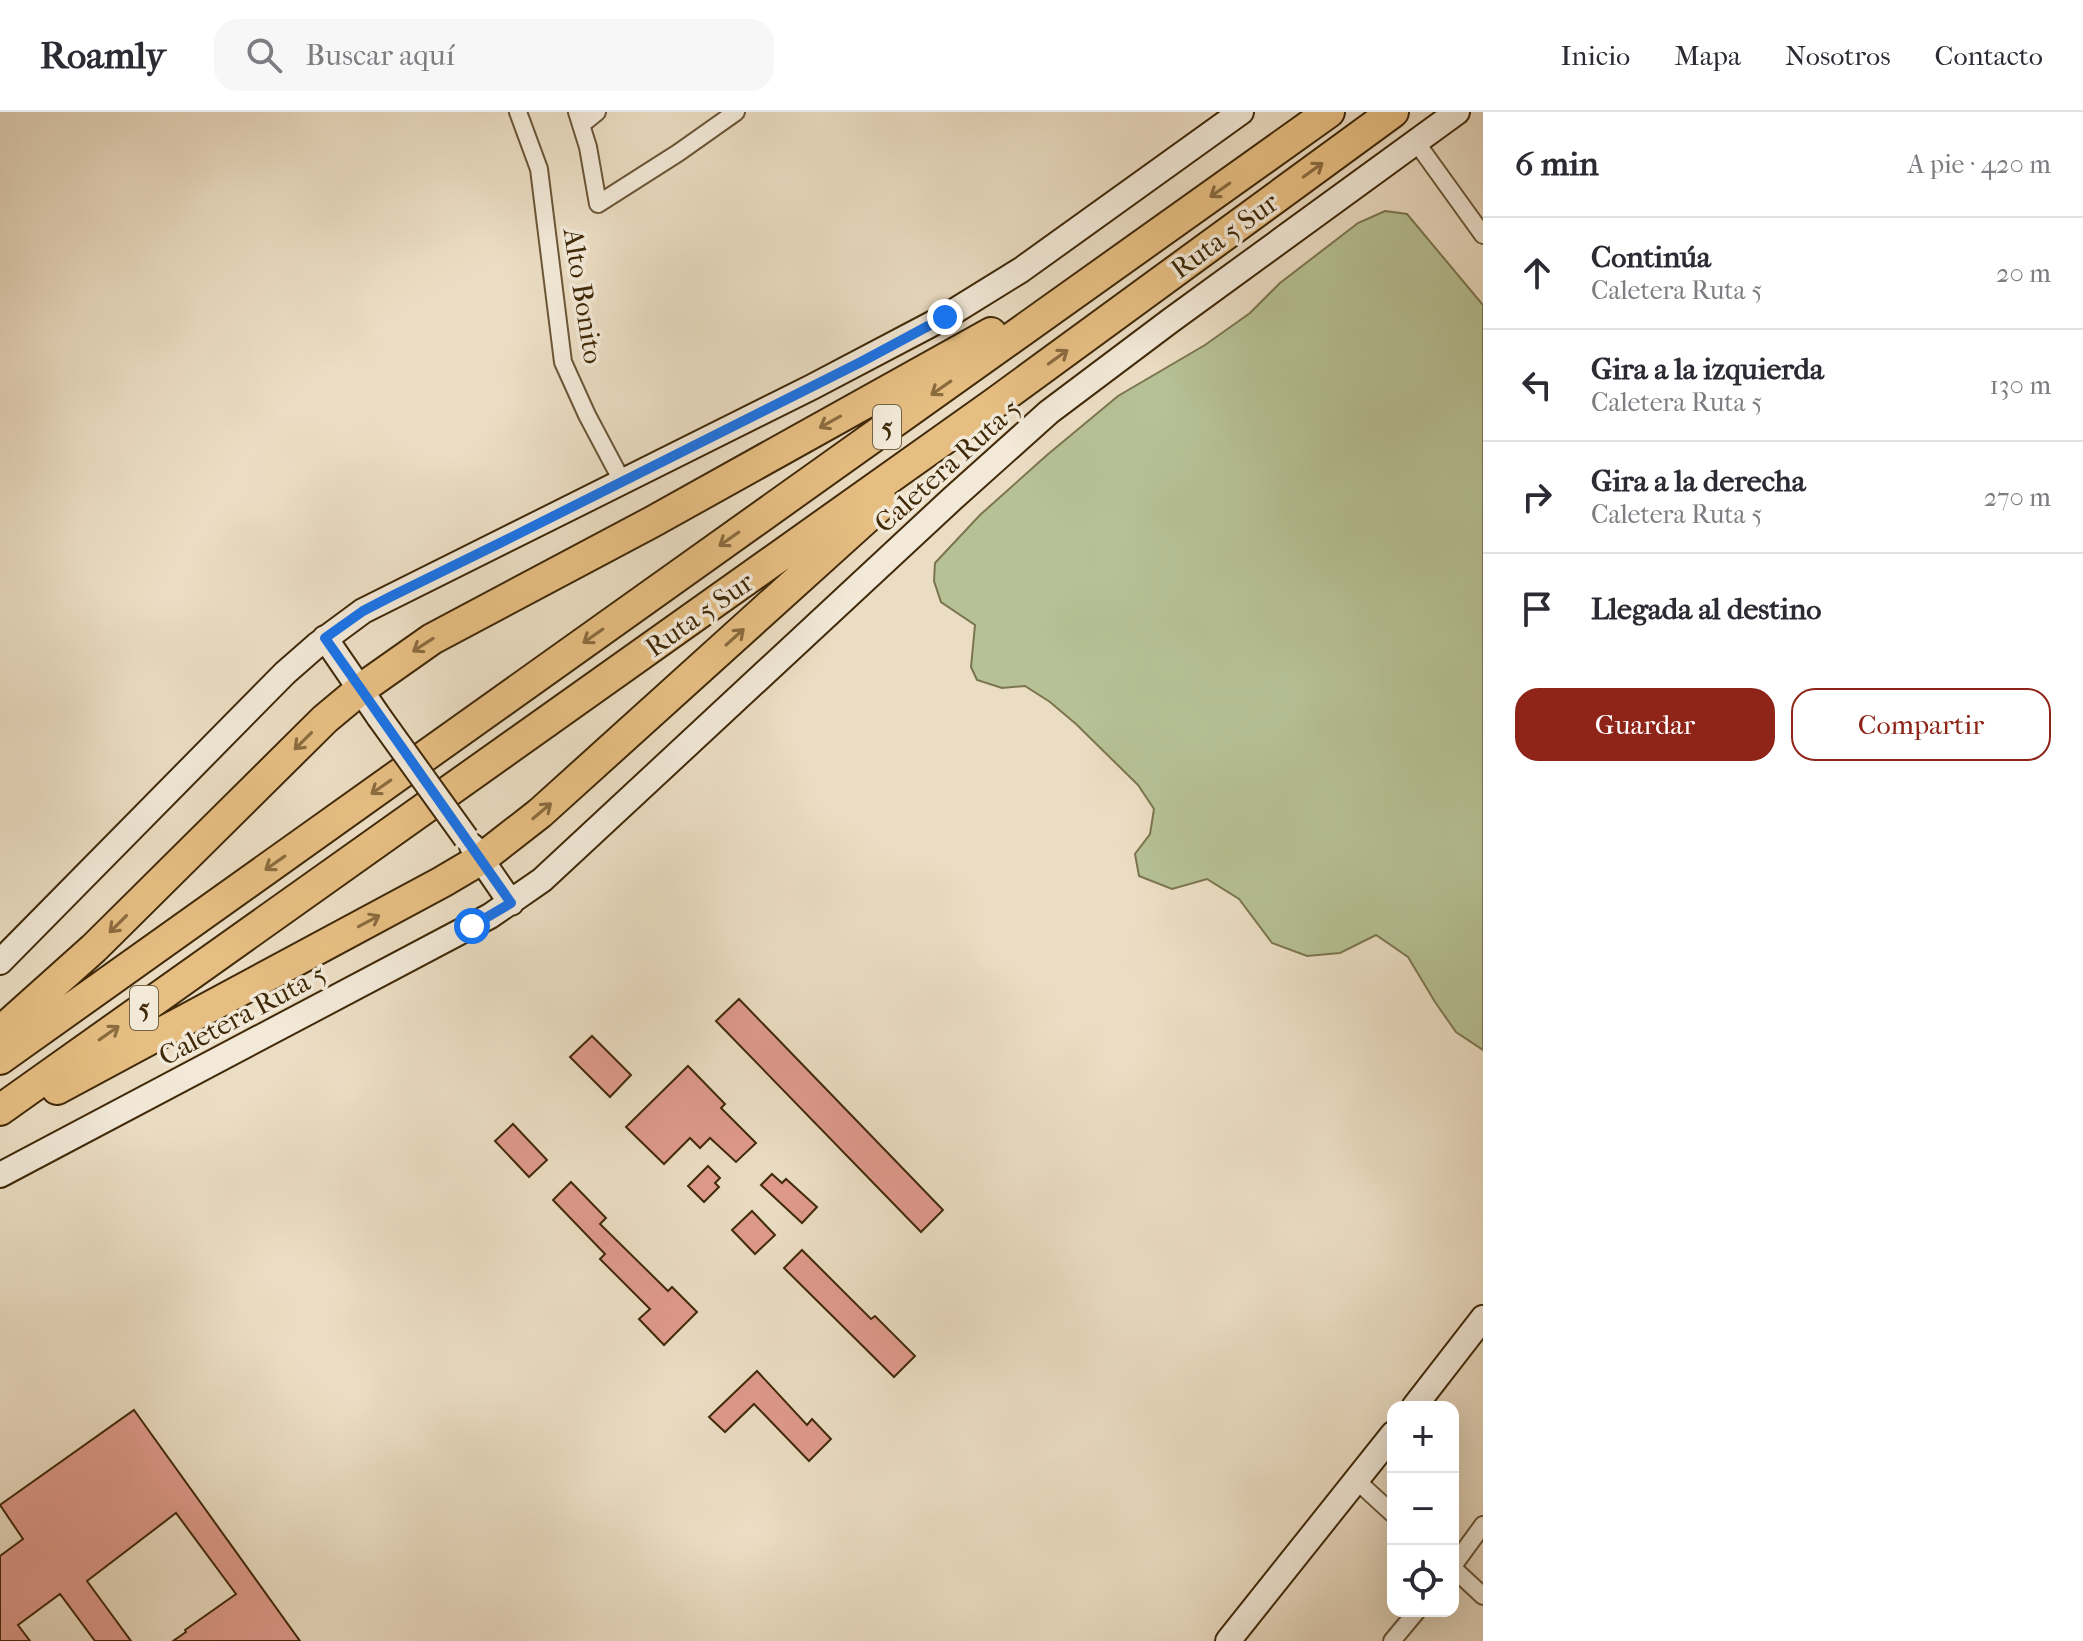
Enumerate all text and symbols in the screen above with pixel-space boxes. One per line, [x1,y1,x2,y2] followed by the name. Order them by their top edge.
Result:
[214,19,774,91] search box
[40,33,166,78] text: Roamly
[242,33,286,77] icon: search
[306,38,455,73] text: Buscar aquí
[1560,39,1630,72] text: Inicio
[1674,39,1741,72] text: Mapa
[1785,39,1891,72] text: Nosotros
[1935,39,2043,72] text: Contacto
[1515,144,1599,184] text: 6 min
[1908,149,2051,180] text: A pie · 420 m
[1302,162,1324,178] one-way arrow
[1210,181,1231,198] one-way arrow
[1164,185,1285,285] street label: Ruta 5 Sur
[556,225,610,366] street label: Alto Bonito
[1591,240,1711,275] text: Continúa
[1515,251,1559,295] icon: ahead
[1996,258,2051,289] text: 20 m
[1591,275,1762,306] text: Caletera Ruta 5
[927,299,963,335] route end
[1047,348,1069,365] one-way arrow
[1591,352,1824,387] text: Gira a la izquierda
[1515,363,1559,407] icon: left
[1990,370,2051,401] text: 130 m
[931,380,952,397] one-way arrow
[1591,387,1762,418] text: Caletera Ruta 5
[868,391,1027,539] street label: Caletera Ruta 5
[873,405,901,449] road number: 5
[819,414,842,430] one-way arrow
[1591,464,1806,499] text: Gira a la derecha
[1515,475,1559,519] icon: right
[1984,482,2051,513] text: 270 m
[1591,499,1762,530] text: Caletera Ruta 5
[719,531,741,547] one-way arrow
[639,565,760,664] street label: Ruta 5 Sur
[1515,587,1559,631] icon: arrive
[1591,592,1821,627] text: Llegada al destino
[583,627,604,644] one-way arrow
[725,627,745,646] one-way arrow
[413,637,435,653] one-way arrow
[1515,688,1775,761] button: Guardar
[1791,688,2051,761] button: Compartir
[293,731,312,751] one-way arrow
[371,779,393,795] one-way arrow
[531,802,552,820] one-way arrow
[265,854,286,871] one-way arrow
[454,908,490,944] route start
[357,913,381,929] one-way arrow
[109,914,128,933] one-way arrow
[153,957,331,1072] street label: Caletera Ruta 5
[130,986,158,1030] road number: 5
[98,1025,120,1041] one-way arrow
[1387,1401,1459,1617] map controls
[1387,1401,1459,1473] button: +
[1387,1473,1459,1545] button: −
[1387,1545,1459,1617] button: locate

